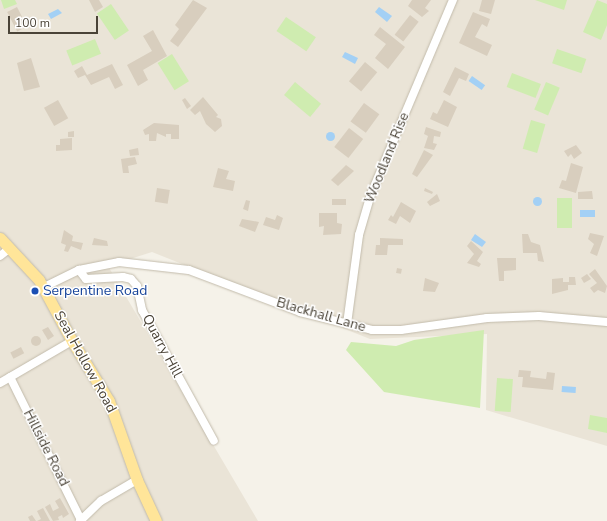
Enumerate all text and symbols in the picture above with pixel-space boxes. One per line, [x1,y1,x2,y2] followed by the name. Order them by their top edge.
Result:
[10,8,100,34] scale bar
[15,15,50,31] text: 100 m
[361,110,413,206] street label: Woodland Rise
[43,283,147,299] place label: Serpentine Road
[30,286,40,296] marker: Serpentine Road
[274,294,368,336] street label: Blackhall Lane
[50,308,120,416] street label: Seal Hollow Road
[138,311,186,381] street label: Quarry Hill
[19,407,73,489] street label: Hillside Road

